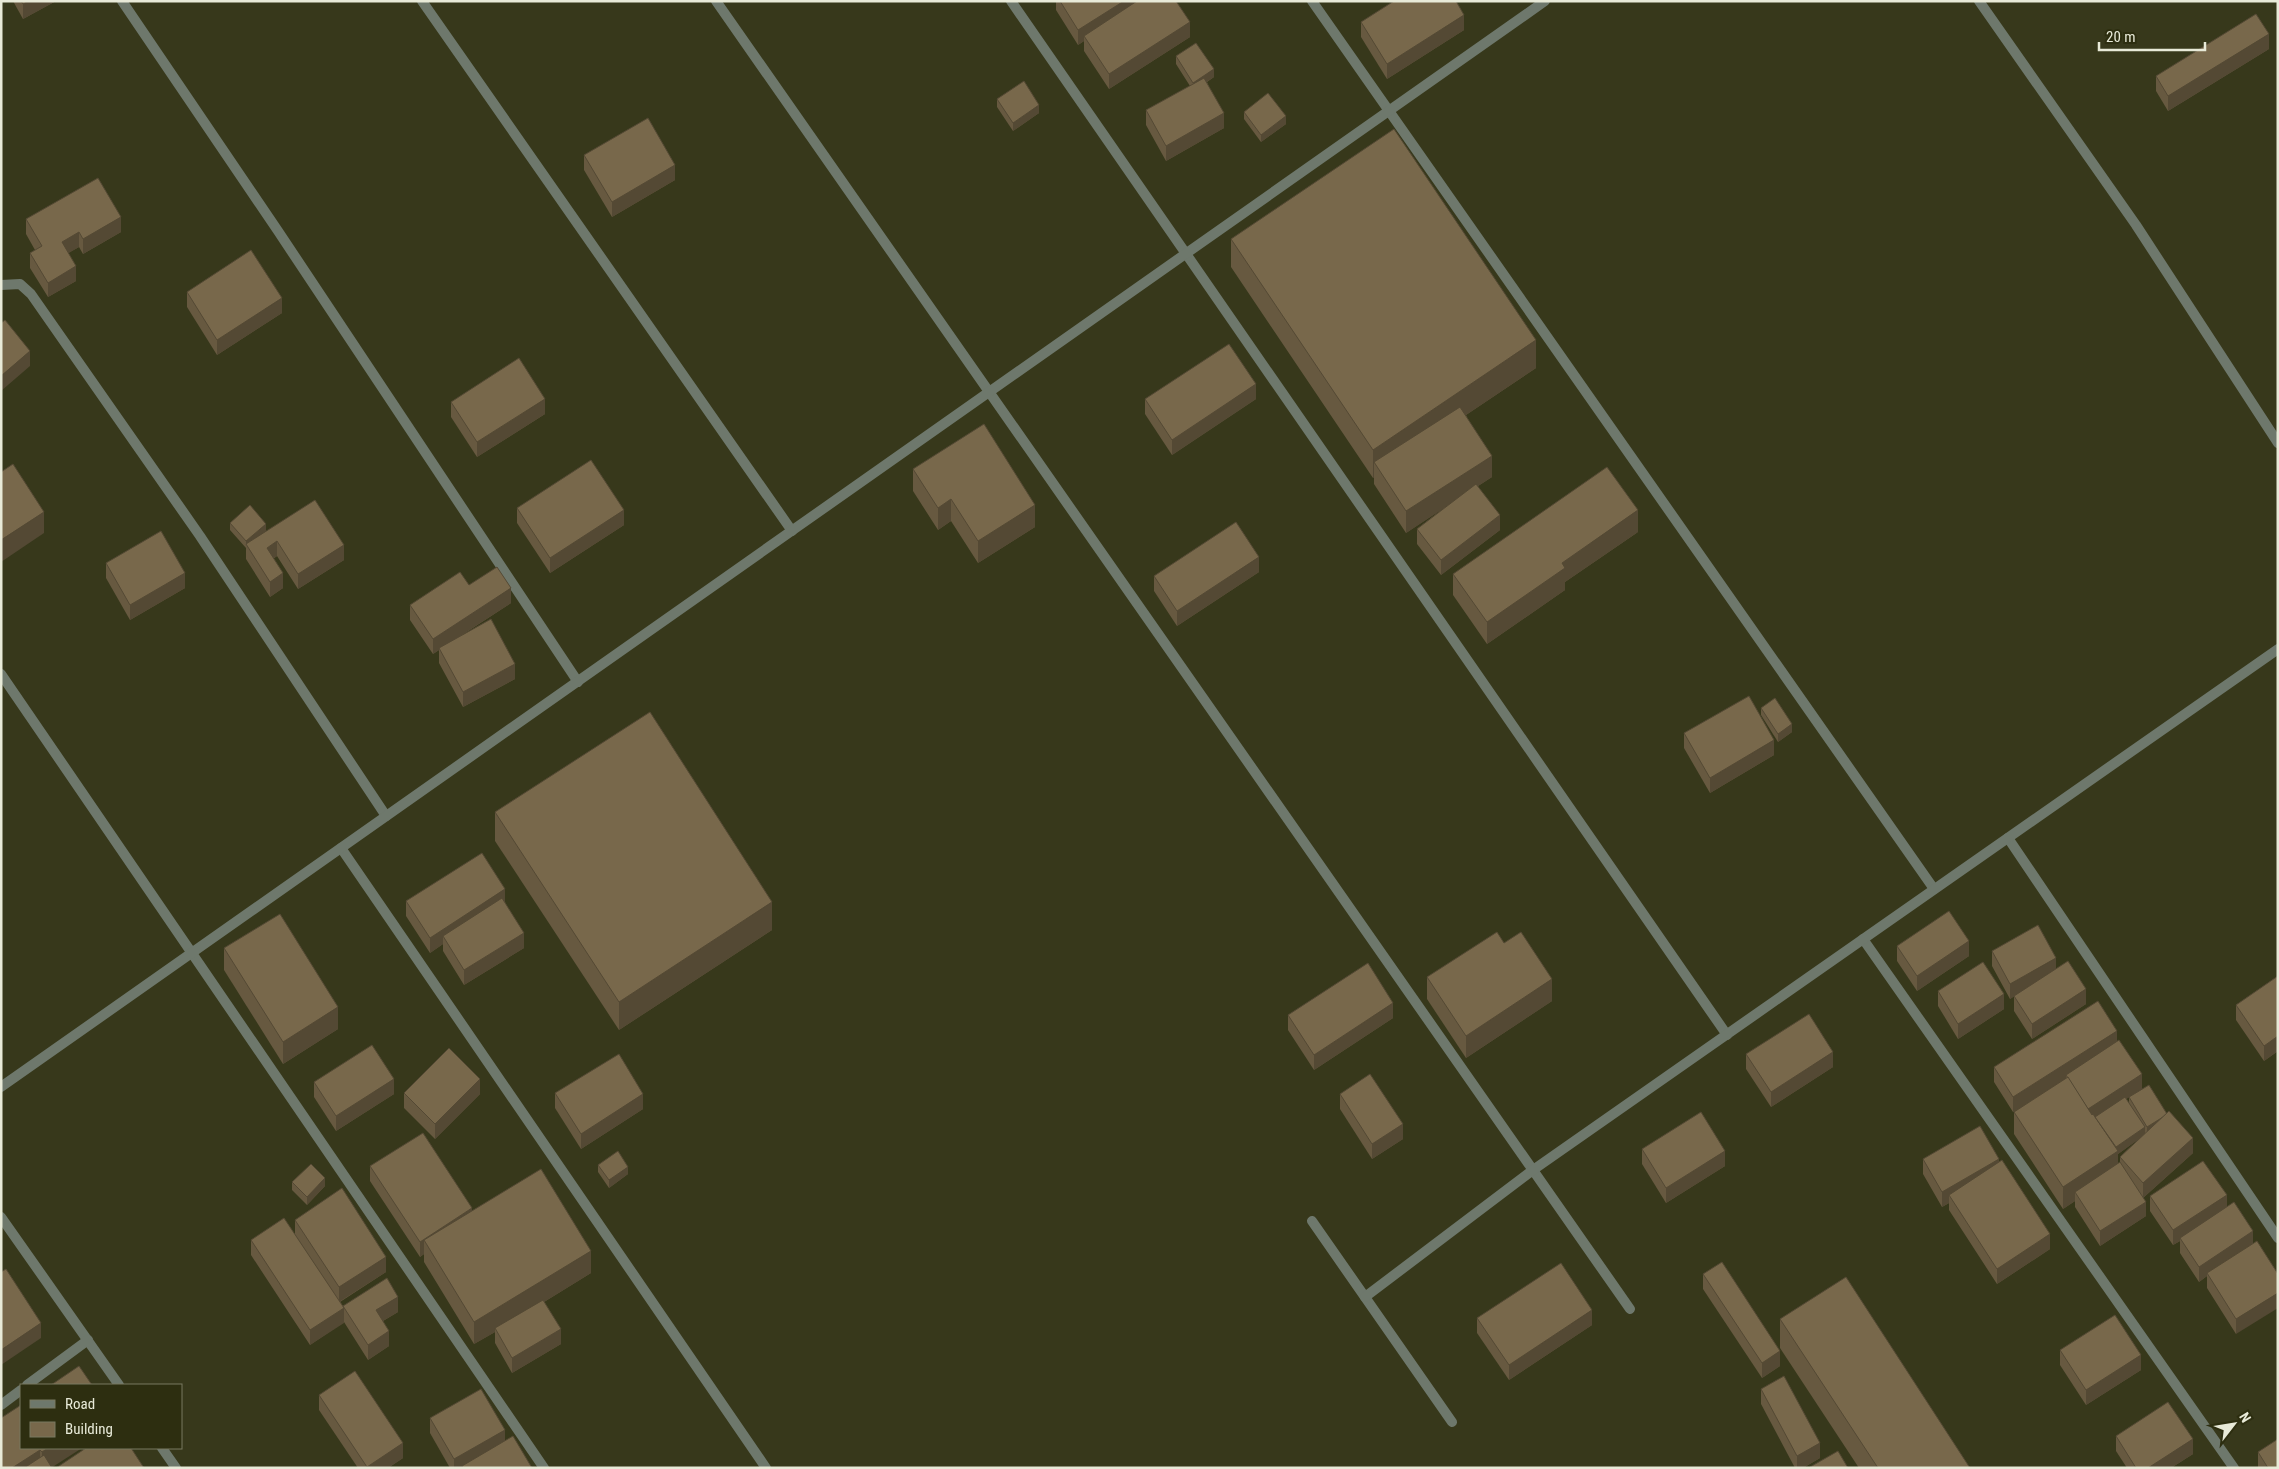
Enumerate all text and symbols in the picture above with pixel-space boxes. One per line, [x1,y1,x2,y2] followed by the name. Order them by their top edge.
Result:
[2099,20,2205,52] scale bar
[2106,28,2136,46] text: 20 m
[20,1384,182,1449] legend
[65,1395,95,1413] text: Road
[2209,1399,2259,1449] north arrow
[2236,1410,2254,1425] text: N
[65,1420,113,1438] text: Building

